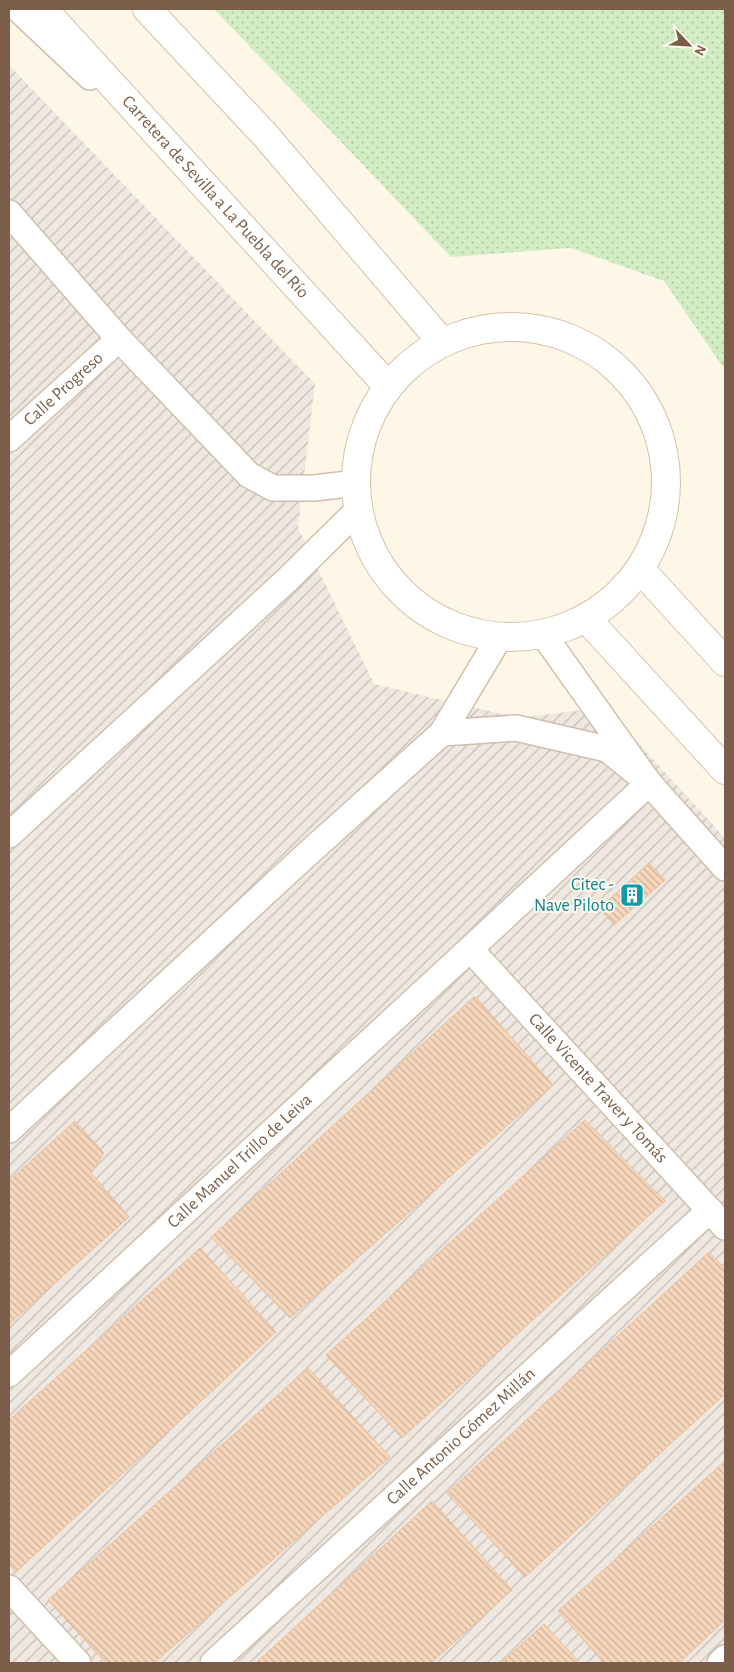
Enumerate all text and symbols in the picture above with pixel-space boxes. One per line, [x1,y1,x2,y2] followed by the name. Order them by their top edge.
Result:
[664,20,714,70] north arrow
[691,43,708,57] text: N
[118,92,312,302] street label: Carretera de Sevilla a La Puebla del Río
[21,349,107,430] street label: Calle Progreso
[534,876,614,915] place label: Citec - Nave Piloto
[619,882,645,908] building icon: Citec - Nave Piloto
[525,1010,671,1167] street label: Calle Vicente Traver y Tomás
[164,1090,315,1232] street label: Calle Manuel Trillo de Leiva
[383,1365,539,1509] street label: Calle Antonio Gómez Millán

